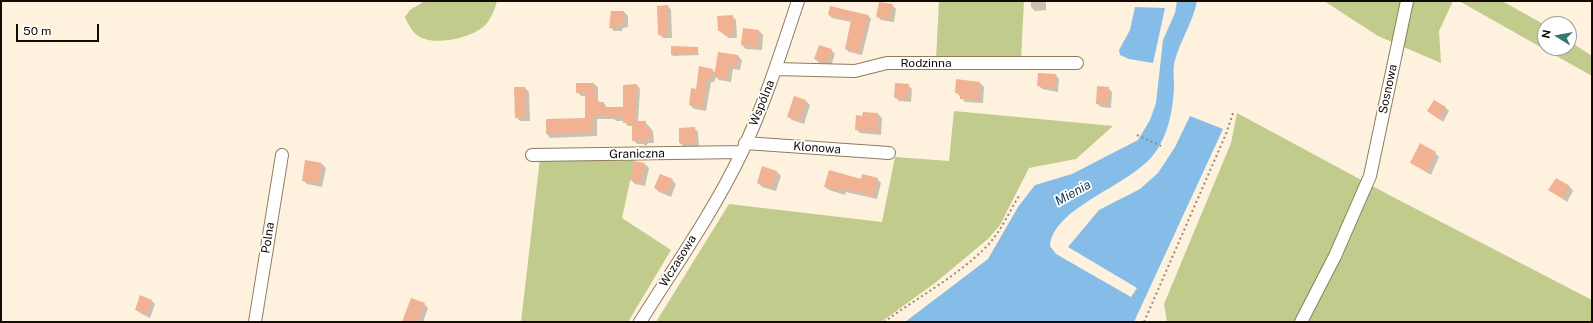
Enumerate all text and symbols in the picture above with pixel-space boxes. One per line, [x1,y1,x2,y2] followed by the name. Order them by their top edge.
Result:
[18,16,101,42] scale bar
[1537,16,1577,56] north arrow
[23,24,51,38] text: 50 m
[1539,29,1553,39] text: N
[900,56,952,70] street label: Rodzinna
[1376,63,1400,115] street label: Sosnowa
[746,78,778,128] street label: Wspólna
[793,139,841,157] street label: Klonowa
[609,146,665,162] street label: Graniczna
[1052,177,1094,209] water label: Mienia
[258,221,278,255] street label: Polna
[656,232,700,290] street label: Wczasowa

